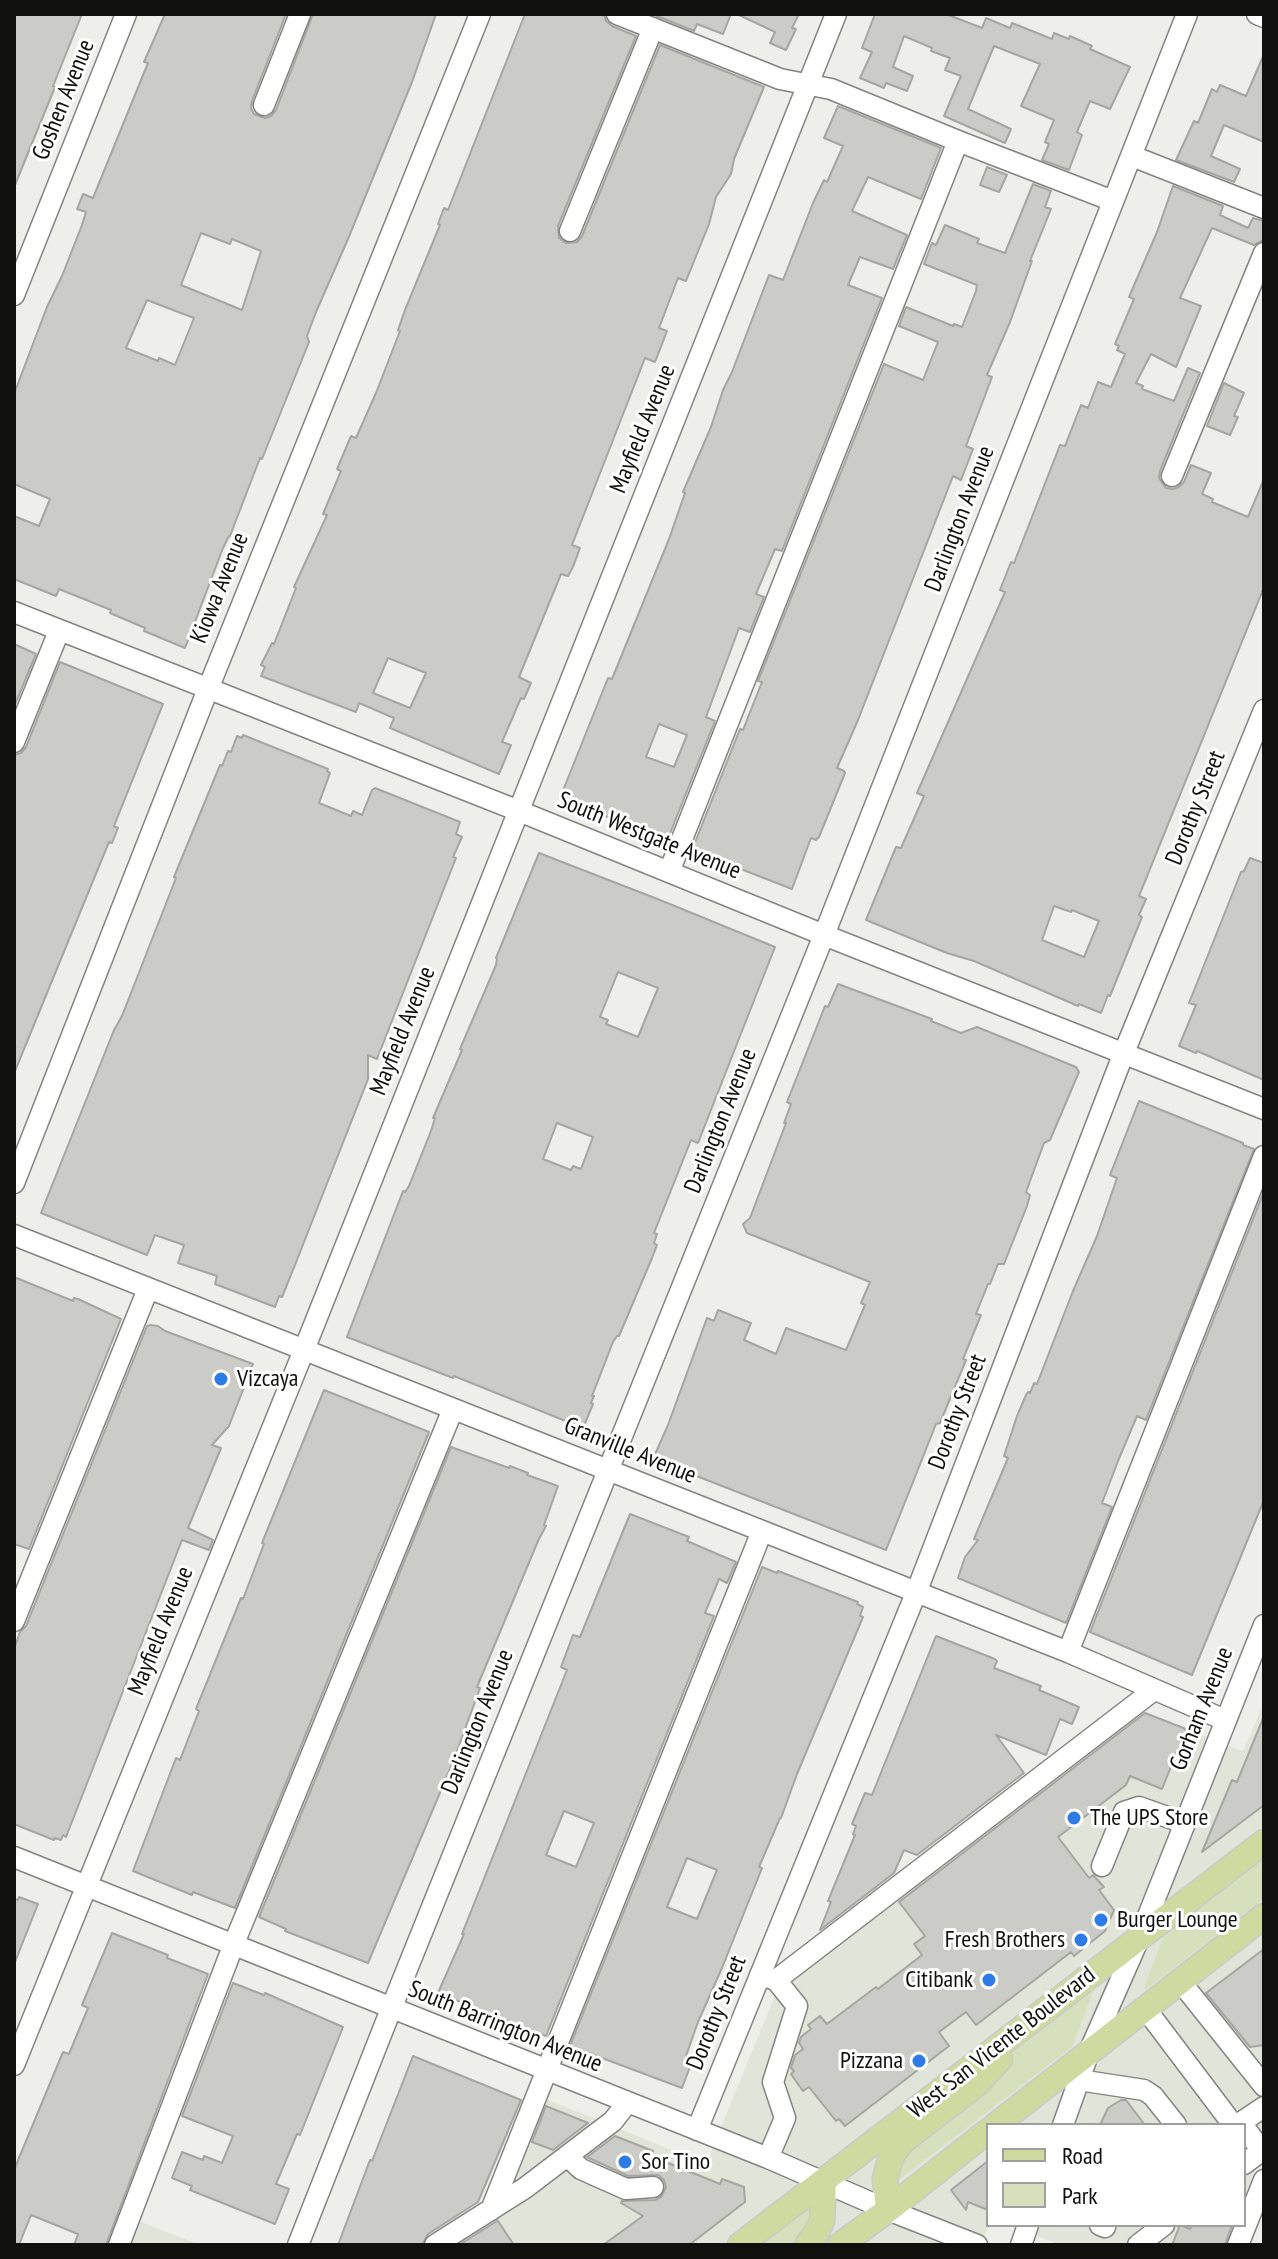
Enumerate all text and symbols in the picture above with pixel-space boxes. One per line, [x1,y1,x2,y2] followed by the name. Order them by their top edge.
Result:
[27,36,101,164] street label: Goshen Avenue
[604,361,682,497] street label: Mayfield Avenue
[919,442,1001,596] street label: Darlington Avenue
[185,528,255,648] street label: Kiowa Avenue
[1160,747,1232,869] street label: Dorothy Street
[553,786,745,886] street label: South Westgate Avenue
[364,963,442,1099] street label: Mayfield Avenue
[679,1044,763,1198] street label: Darlington Avenue
[923,1350,993,1474] street label: Dorothy Street
[237,1365,298,1393] place label: Vizcaya
[212,1370,230,1388] marker: Vizcaya
[560,1411,700,1491] street label: Granville Avenue
[122,1563,200,1699] street label: Mayfield Avenue
[1164,1643,1240,1775] street label: Gorham Avenue
[436,1645,520,1799] street label: Darlington Avenue
[1090,1804,1209,1832] place label: The UPS Store
[1065,1809,1083,1827] marker: The UPS Store
[1117,1906,1238,1934] place label: Burger Lounge
[1092,1911,1110,1929] marker: Burger Lounge
[945,1926,1065,1954] place label: Fresh Brothers
[1072,1931,1090,1949] marker: Fresh Brothers
[681,1952,753,2074] street label: Dorothy Street
[903,1961,1101,2125] street label: West San Vicente Boulevard
[905,1966,973,1994] place label: Citibank
[980,1971,998,1989] marker: Citibank
[404,1975,606,2079] street label: South Barrington Avenue
[840,2047,903,2075] place label: Pizzana
[910,2052,928,2070] marker: Pizzana
[986,2123,1246,2227] legend
[1062,2140,1103,2171] text: Road
[641,2148,710,2176] place label: Sor Tino
[616,2153,634,2171] marker: Sor Tino
[1062,2180,1098,2211] text: Park

